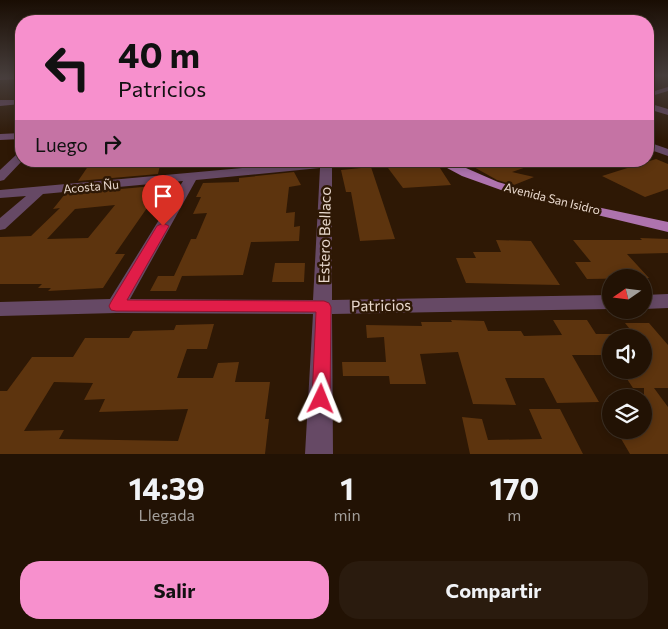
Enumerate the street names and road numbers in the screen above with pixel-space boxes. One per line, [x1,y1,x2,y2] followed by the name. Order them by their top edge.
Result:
[63,177,119,195] street label: Acosta Ñu
[503,179,602,217] street label: Avenida San Isidro
[314,186,334,283] street label: Estero Bellaco
[351,295,411,315] street label: Patricios

